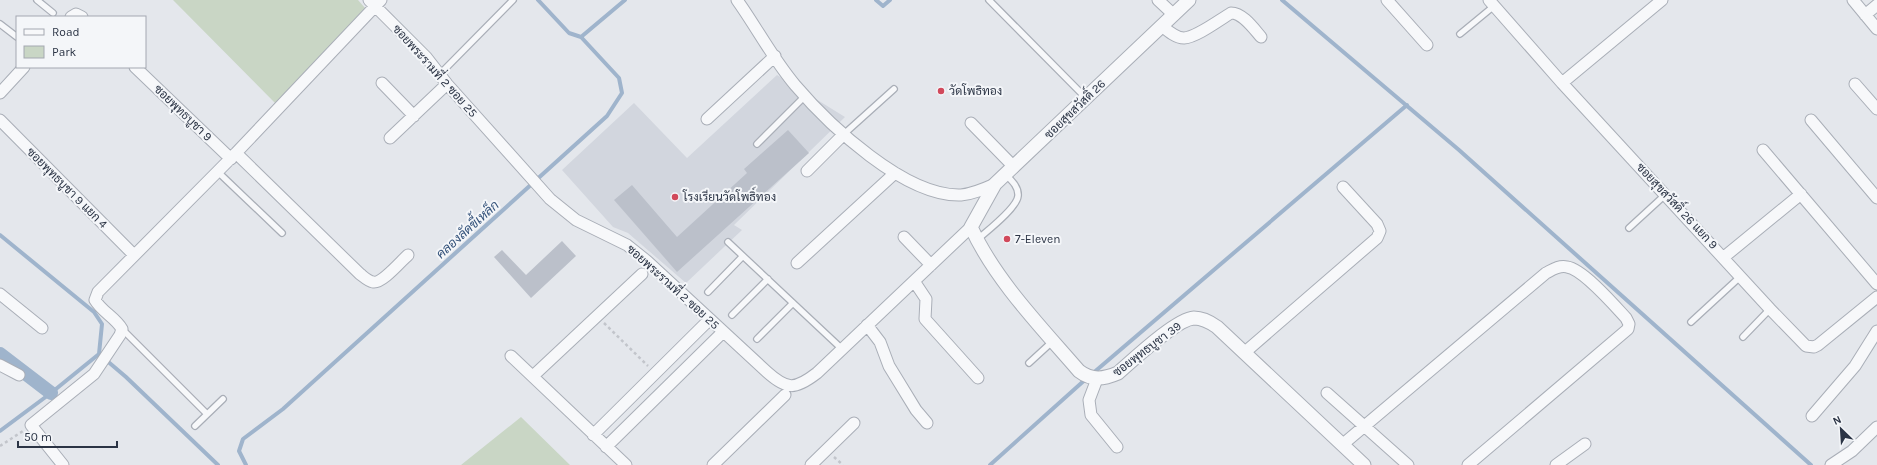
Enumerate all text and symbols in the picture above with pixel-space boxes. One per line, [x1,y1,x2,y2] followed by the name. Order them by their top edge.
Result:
[16,16,146,68] legend
[390,19,483,120] street label: ซอยพระรามที่ 2 ซอย 25
[52,25,80,39] text: Road
[52,45,77,59] text: Park
[1039,73,1110,143] street label: ซอยสุขสวัสดิ์ 26
[150,82,215,146] street label: ซอยพุทธบูชา 9
[949,83,1002,98] place label: วัดโพธิทอง
[936,86,946,96] marker: วัดโพธิทอง
[22,145,110,233] street label: ซอยพุทธบูชา 9 แยก 4
[1632,157,1724,253] street label: ซอยสุขสวัสดิ์ 26 แยก 9
[682,186,776,204] place label: โรงเรียนวัดโพธิ์ทอง
[670,192,680,202] marker: โรงเรียนวัดโพธิ์ทอง
[429,193,502,261] water label: คลองลัดขี้เหล็ก
[1015,232,1061,246] place label: 7-Eleven
[1002,234,1012,244] marker: 7-Eleven
[624,239,725,332] street label: ซอยพระรามที่ 2 ซอย 25
[1110,319,1185,381] street label: ซอยพุทธบูชา 39
[1821,409,1861,449] north arrow
[1831,413,1843,428] text: N
[18,423,117,449] scale bar
[24,430,52,444] text: 50 m

